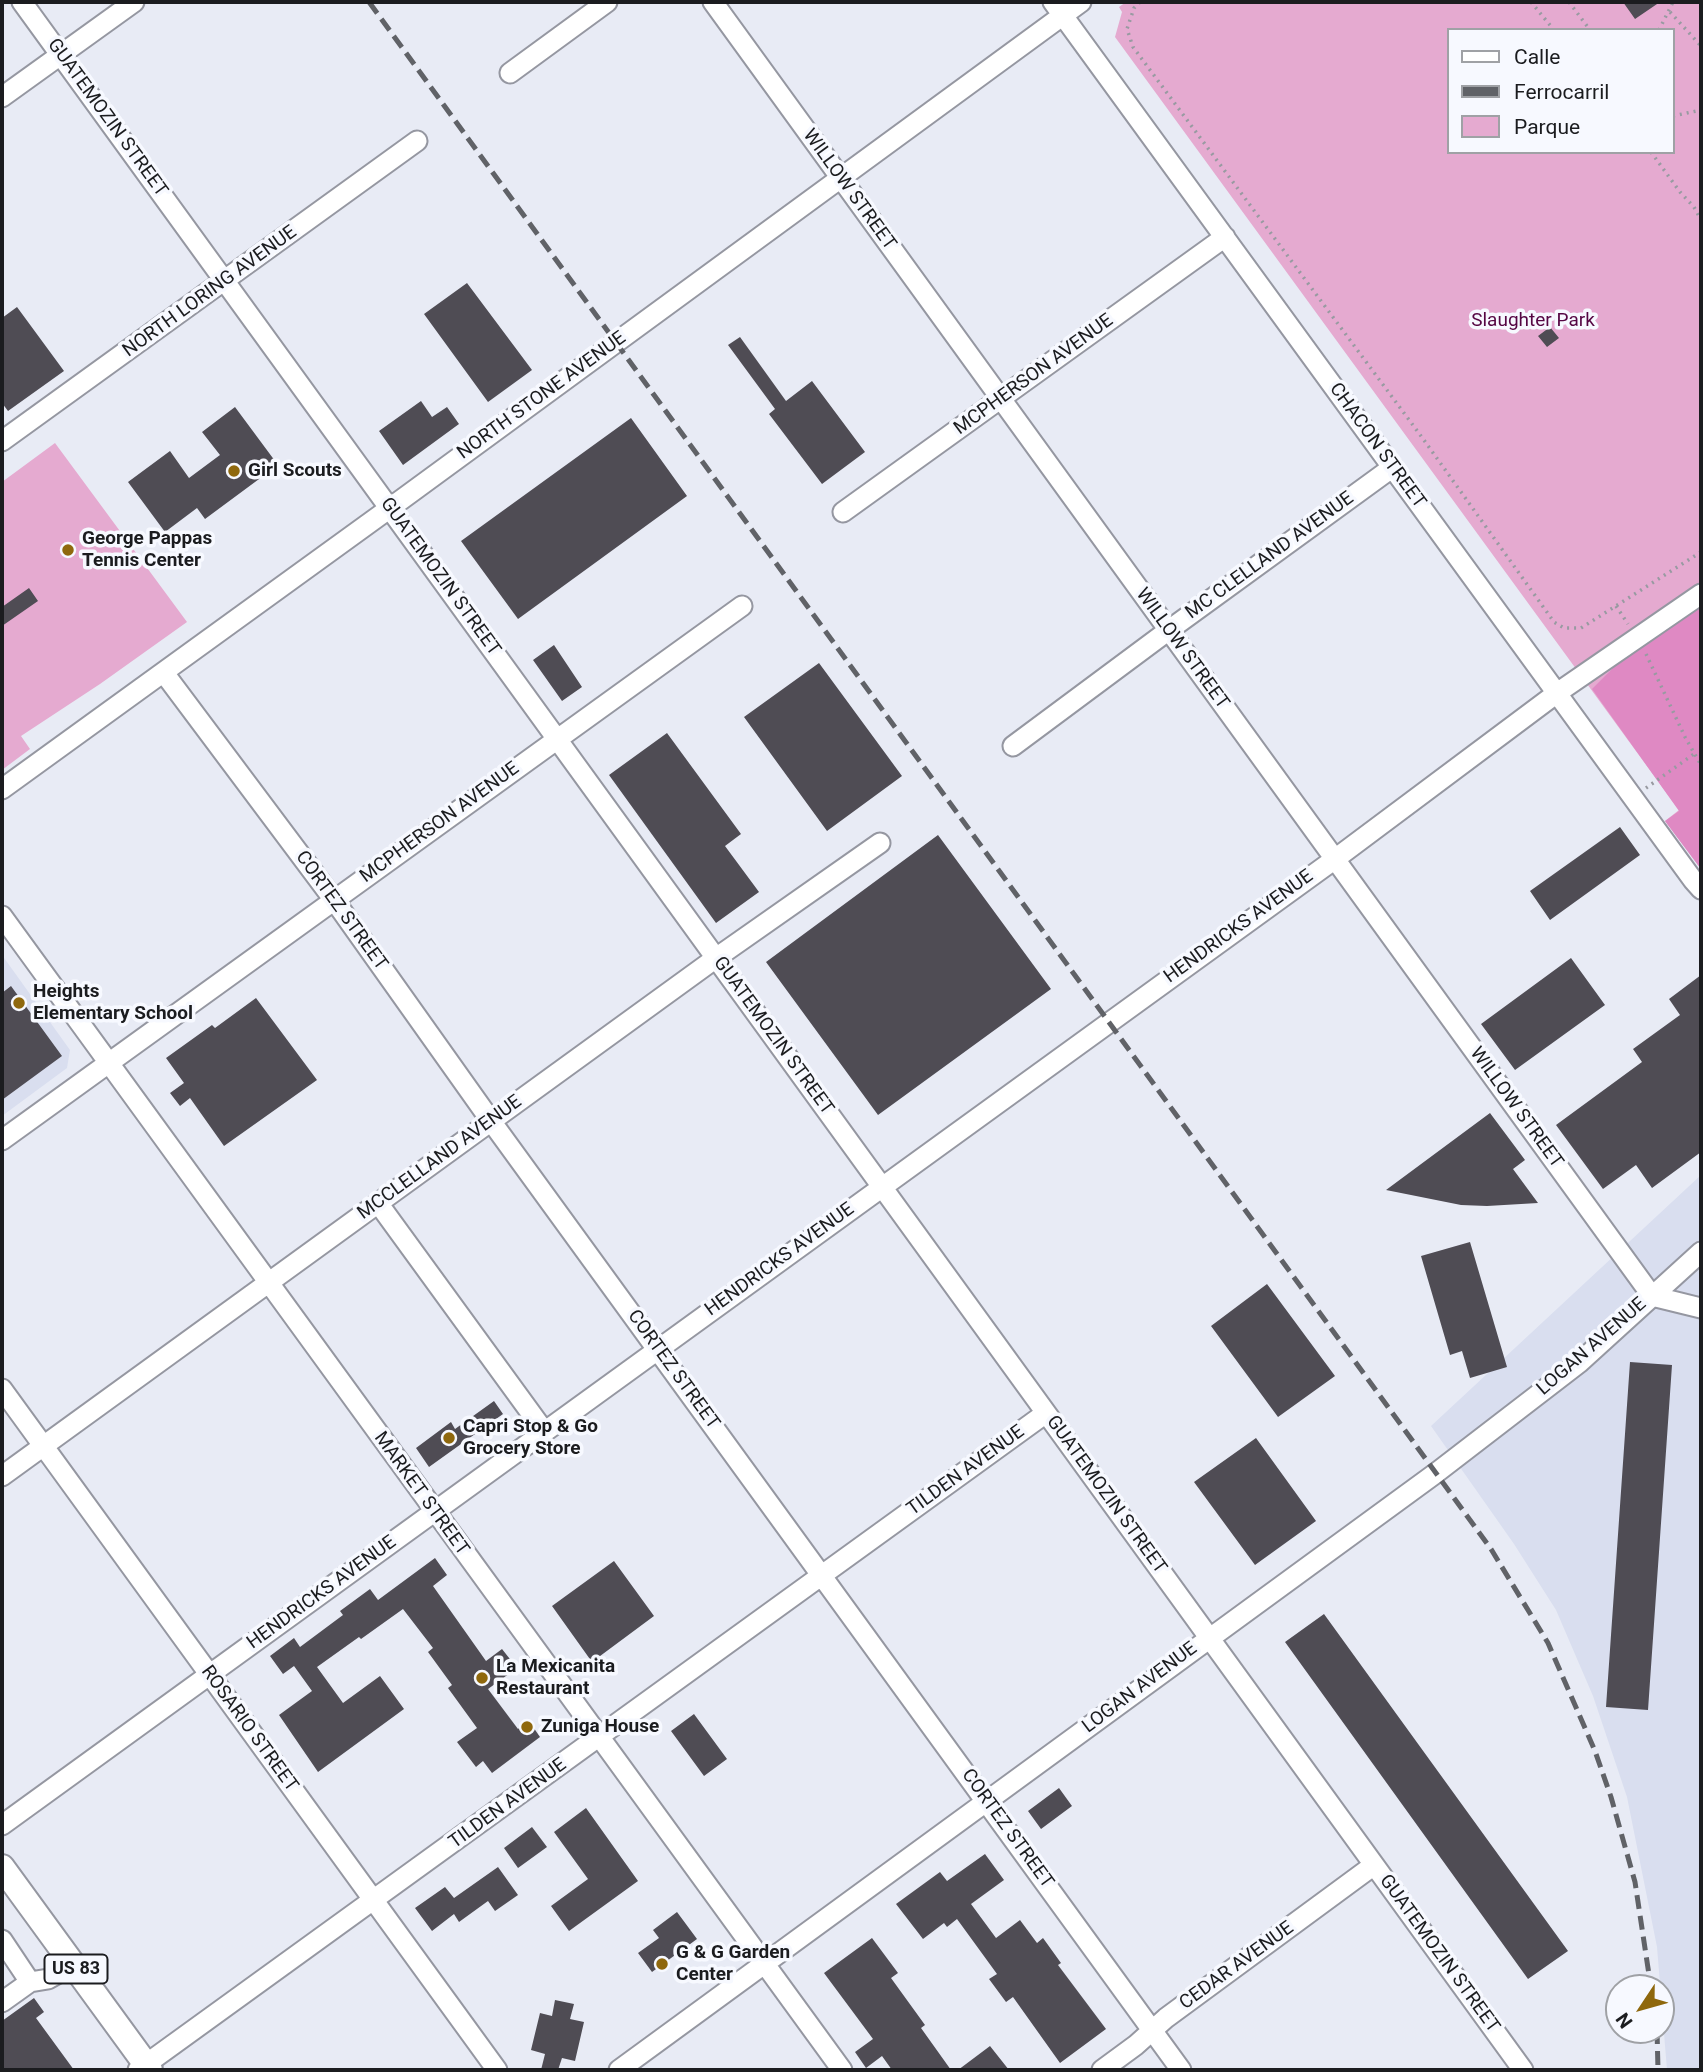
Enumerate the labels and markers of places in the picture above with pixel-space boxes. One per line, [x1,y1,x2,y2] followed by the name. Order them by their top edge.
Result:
[248,460,342,482] place label: Girl Scouts
[226,463,242,479] marker: Girl Scouts
[82,528,212,572] place label: George Pappas Tennis Center
[60,542,76,558] marker: George Pappas Tennis Center
[33,981,193,1025] place label: Heights Elementary School
[11,995,27,1011] marker: Heights Elementary School
[463,1416,598,1460] place label: Capri Stop & Go Grocery Store
[441,1430,457,1446] marker: Capri Stop & Go Grocery Store
[496,1656,615,1700] place label: La Mexicanita Restaurant
[474,1670,490,1686] marker: La Mexicanita Restaurant
[541,1716,659,1738] place label: Zuniga House
[519,1719,535,1735] marker: Zuniga House
[676,1942,790,1986] place label: G & G Garden Center
[654,1956,670,1972] marker: G & G Garden Center

